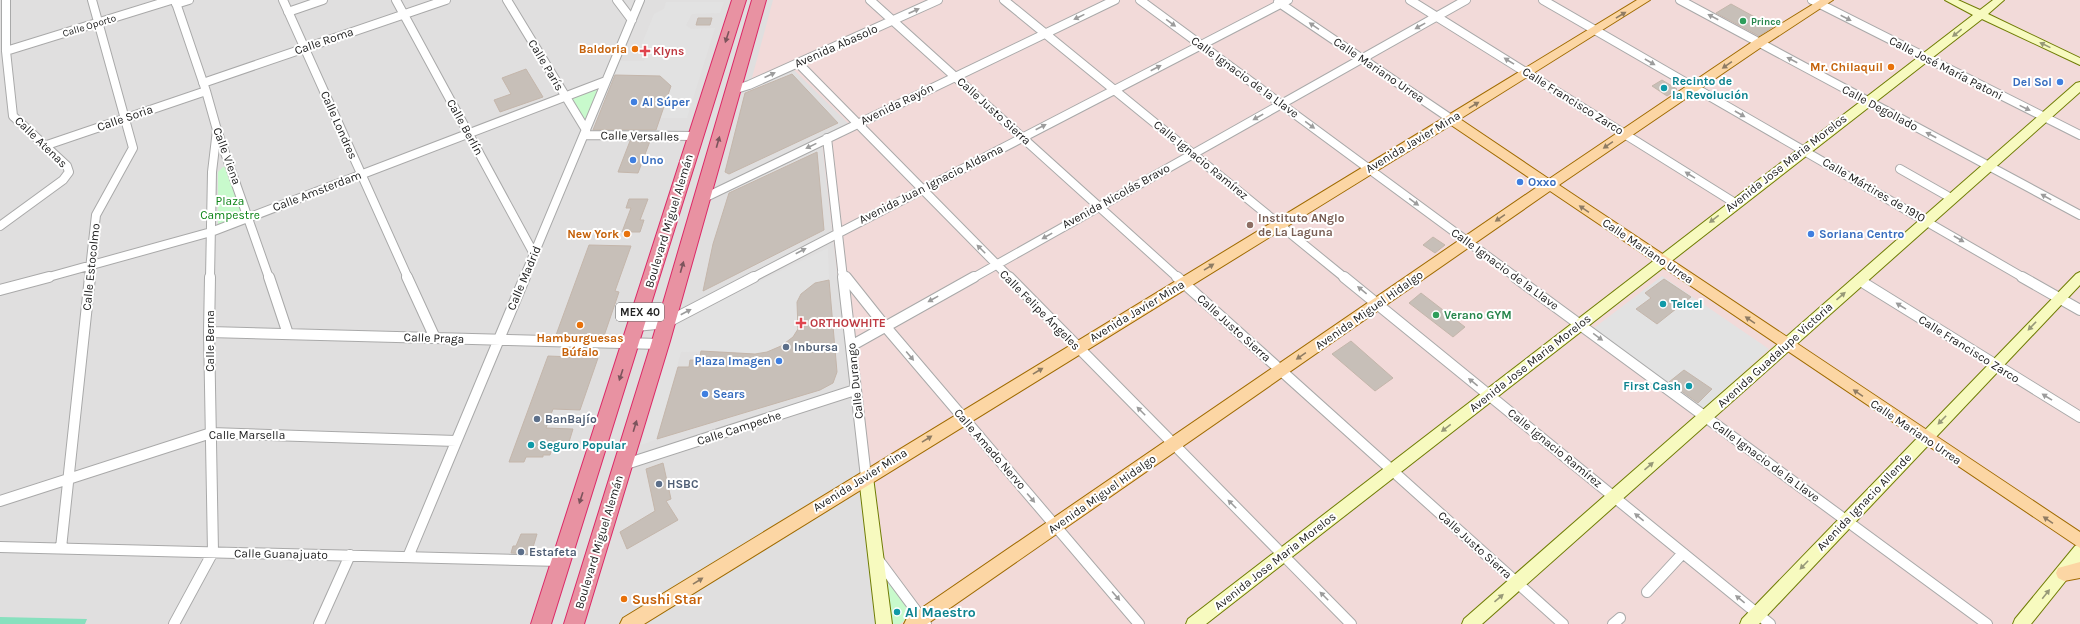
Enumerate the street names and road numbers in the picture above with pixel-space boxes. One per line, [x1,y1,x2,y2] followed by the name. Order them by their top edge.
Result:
[61,12,118,40] street label: Calle Oporto
[792,21,880,71] street label: Avenida Abasolo
[293,24,355,58] street label: Calle Roma
[1188,33,1302,121] street label: Calle Ignacio de la Llave
[1887,33,2005,103] street label: Calle José María Patoni
[1331,34,1427,106] street label: Calle Mariano Urrea
[525,37,567,93] street label: Calle París
[1520,64,1626,138] street label: Calle Francisco Zarco
[954,74,1034,148] street label: Calle Justo Sierra
[858,80,936,128] street label: Avenida Rayón
[1840,82,1920,134] street label: Calle Degollado
[318,89,360,161] street label: Calle Londres
[444,97,486,157] street label: Calle Berlín
[95,102,155,134] street label: Calle Soria
[1363,108,1463,176] street label: Avenida Javier Mina
[1722,111,1850,215] street label: Avenida Jose Maria Morelos
[12,114,70,170] street label: Calle Atenas
[1151,117,1251,203] street label: Calle Ignacio Ramírez
[210,125,244,187] street label: Calle Viena
[601,128,679,144] street label: Calle Versalles
[857,141,1005,227] street label: Avenida Juan Ignacio Aldama
[642,152,696,290] street label: Boulevard Miguel Alemán
[1820,155,1928,225] street label: Calle Mártires de 1910
[1060,161,1172,231] street label: Avenida Nicolás Bravo
[271,168,363,214] street label: Calle Amsterdam
[1600,215,1696,287] street label: Calle Mariano Urrea
[79,223,103,311] street label: Calle Estocolmo
[1448,225,1562,313] street label: Calle Ignacio de la Llave
[504,244,544,312] street label: Calle Madrid
[997,266,1084,353] street label: Calle Felipe Ángeles
[1312,267,1426,353] street label: Avenida Miguel Hidalgo
[1087,277,1187,345] street label: Avenida Javier Mina
[1194,291,1274,365] street label: Calle Justo Sierra
[1714,300,1836,410] street label: Avenida Guadalupe Victoria
[616,303,664,321] road number: MEX 40
[203,310,217,372] street label: Calle Berna
[1466,311,1594,415] street label: Avenida Jose Maria Morelos
[1916,312,2022,386] street label: Calle Francisco Zarco
[403,330,465,346] street label: Calle Praga
[844,342,866,420] street label: Calle Durango
[1868,396,1964,468] street label: Calle Mariano Urrea
[1505,405,1605,491] street label: Calle Ignacio Ramírez
[951,406,1029,492] street label: Calle Amado Nervo
[695,408,783,448] street label: Calle Campeche
[1709,417,1823,505] street label: Calle Ignacio de la Llave
[209,428,285,442] street label: Calle Marsella
[810,445,910,515] street label: Avenida Javier Mina
[1045,451,1159,537] street label: Avenida Miguel Hidalgo
[1814,451,1914,553] street label: Avenida Ignacio Allende
[572,473,626,611] street label: Boulevard Miguel Alemán
[1435,508,1515,582] street label: Calle Justo Sierra
[1211,509,1339,613] street label: Avenida Jose Maria Morelos
[234,546,328,562] street label: Calle Guanajuato

